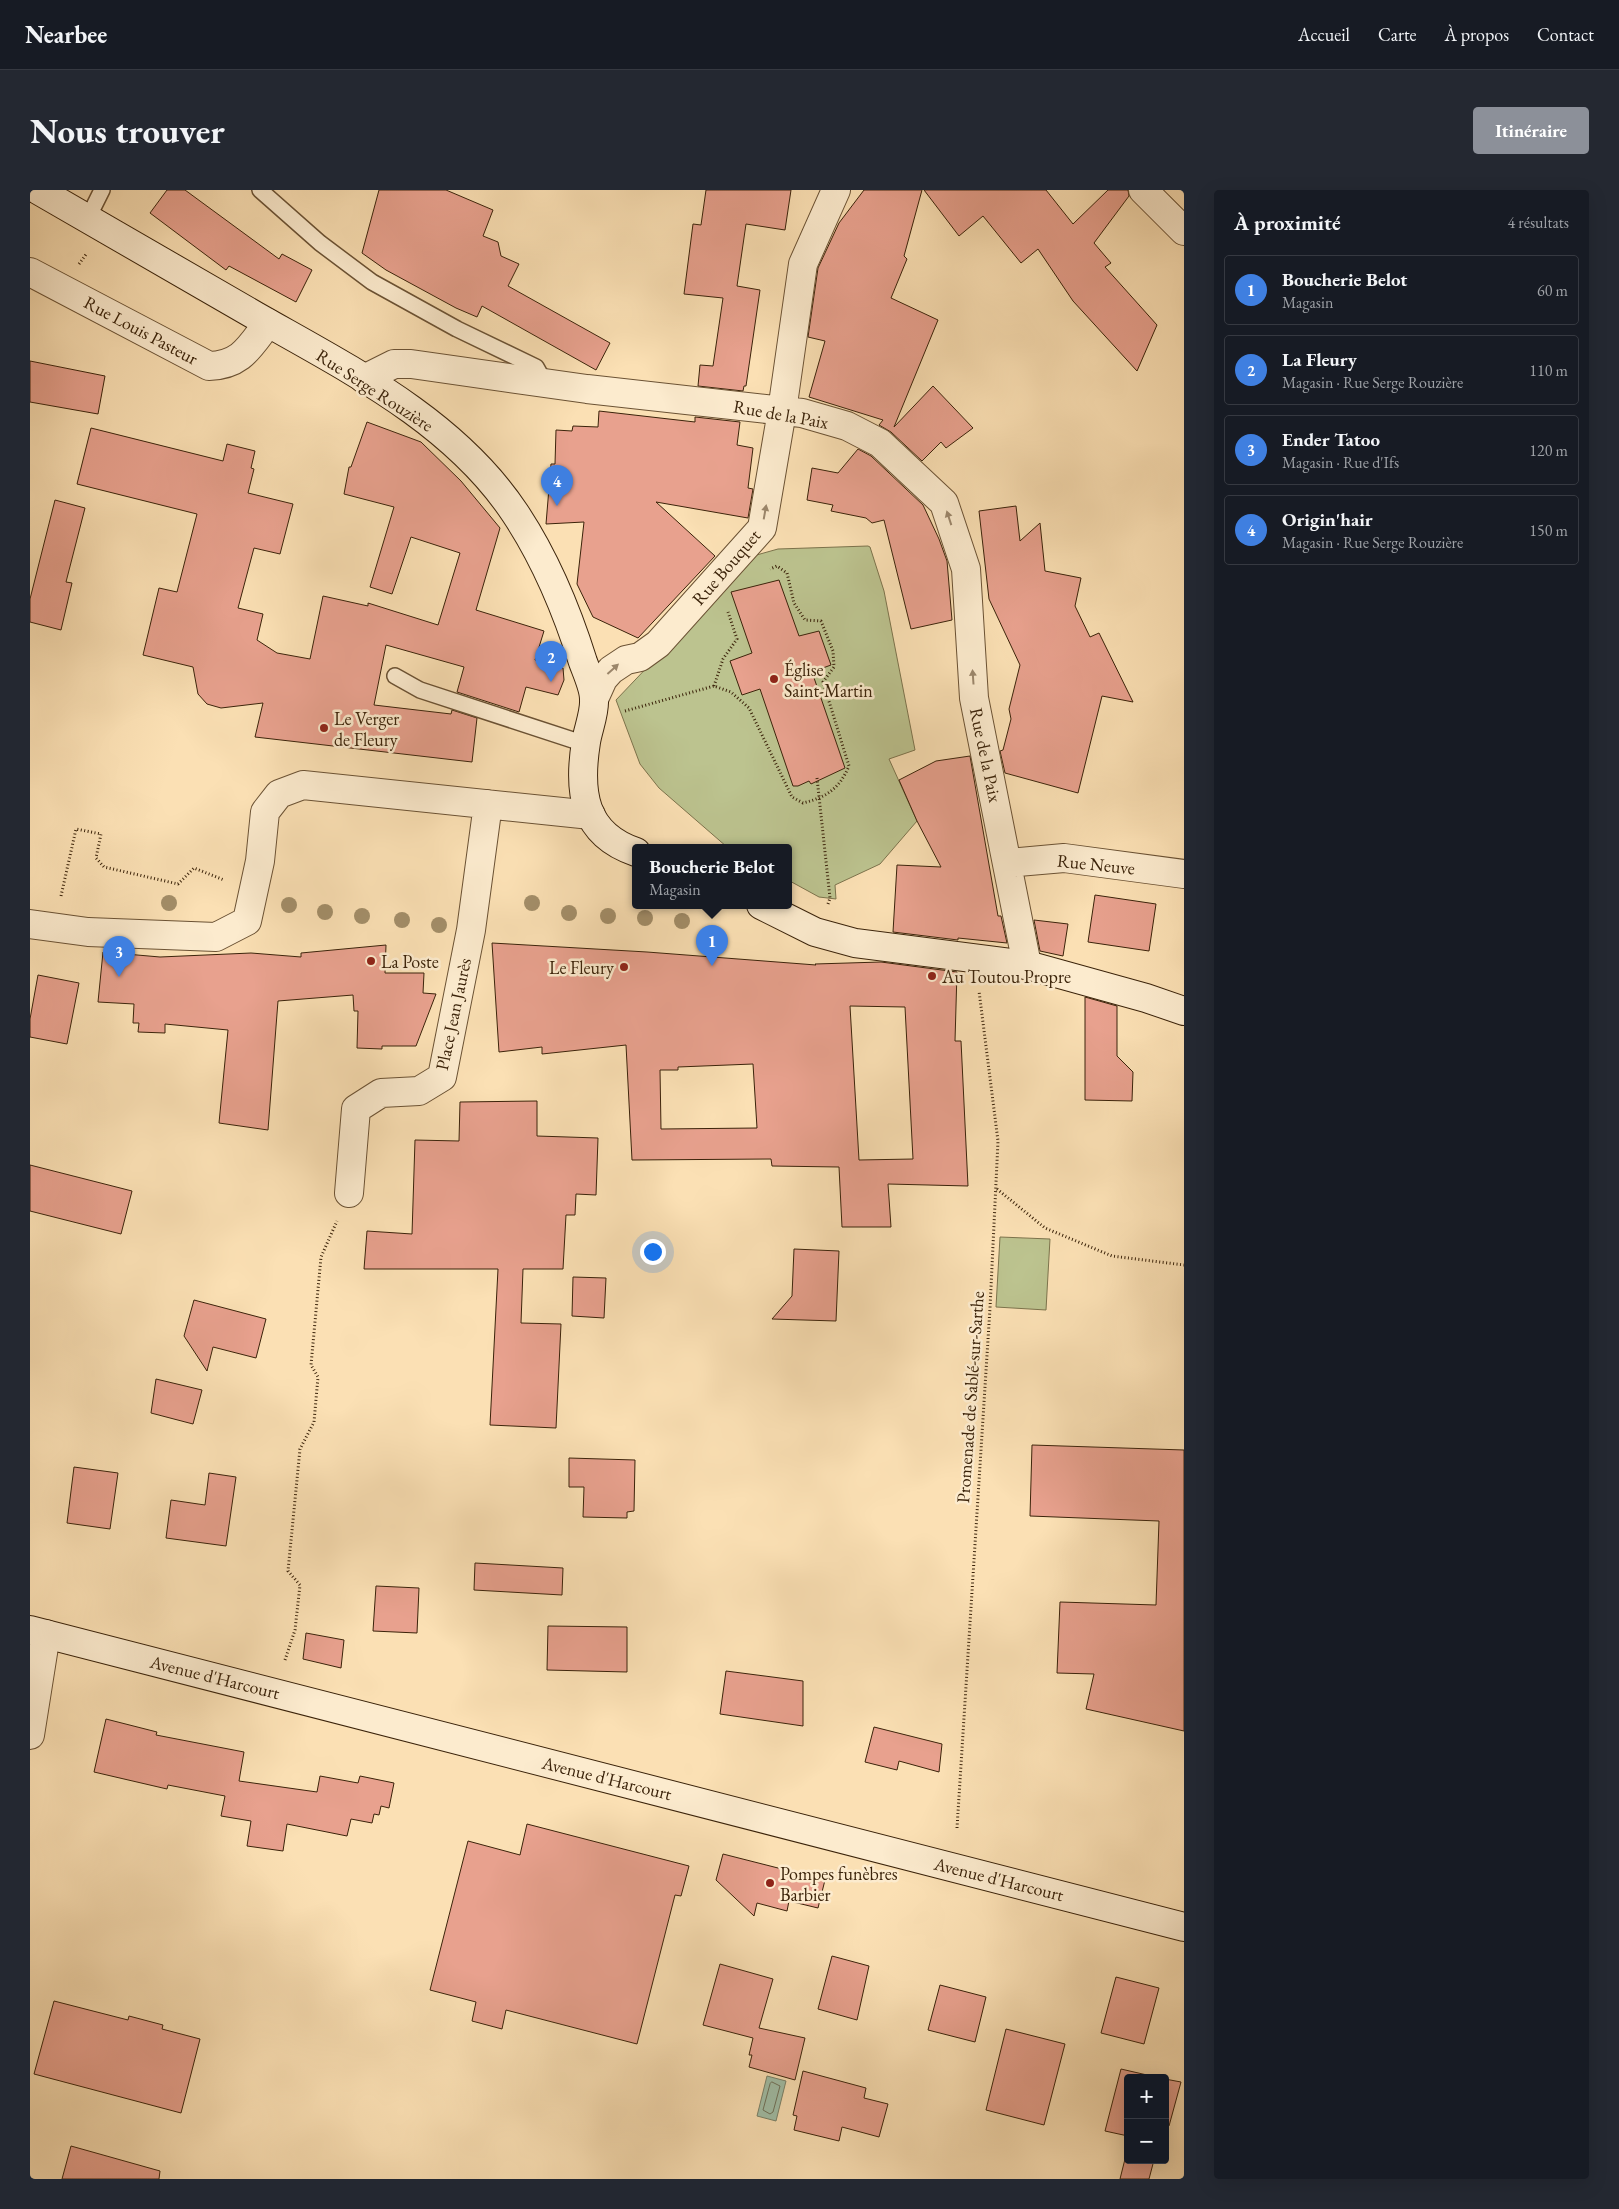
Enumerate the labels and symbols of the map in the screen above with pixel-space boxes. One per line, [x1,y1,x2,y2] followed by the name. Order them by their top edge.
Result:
[80,290,202,370] street label: Rue Louis Pasteur
[312,344,438,436] street label: Rue Serge Rouzière
[732,394,831,434] street label: Rue de la Paix
[541,465,573,506] pin: 4
[761,504,769,520] one-way arrow
[945,510,952,525] one-way arrow
[687,524,766,610] street label: Rue Bouquet
[535,641,567,682] pin: 2
[784,658,873,702] place label: Église Saint-Martin
[606,663,618,675] one-way arrow
[968,669,976,685] one-way arrow
[768,673,780,685] marker: Église Saint-Martin
[965,706,1007,805] street label: Rue de la Paix
[334,707,399,751] place label: Le Verger de Fleury
[318,722,330,734] marker: Le Verger de Fleury
[1056,848,1136,880] street label: Rue Neuve
[696,925,728,966] pin: 1
[103,936,135,977] pin: 3
[381,950,439,973] place label: La Poste
[365,955,377,967] marker: La Poste
[430,956,476,1072] street label: Place Jean Jaurès
[549,956,614,979] place label: Le Fleury
[618,961,630,973] marker: Le Fleury
[941,965,1071,988] place label: Au Toutou Propre
[926,970,938,982] marker: Au Toutou Propre
[640,1239,666,1265] your location
[951,1290,989,1504] street label: Promenade de Sablé-sur-Sarthe
[147,1650,283,1704] street label: Avenue d'Harcourt
[539,1751,675,1805] street label: Avenue d'Harcourt
[931,1852,1067,1906] street label: Avenue d'Harcourt
[780,1862,898,1906] place label: Pompes funèbres Barbier
[764,1877,776,1889] marker: Pompes funèbres Barbier

